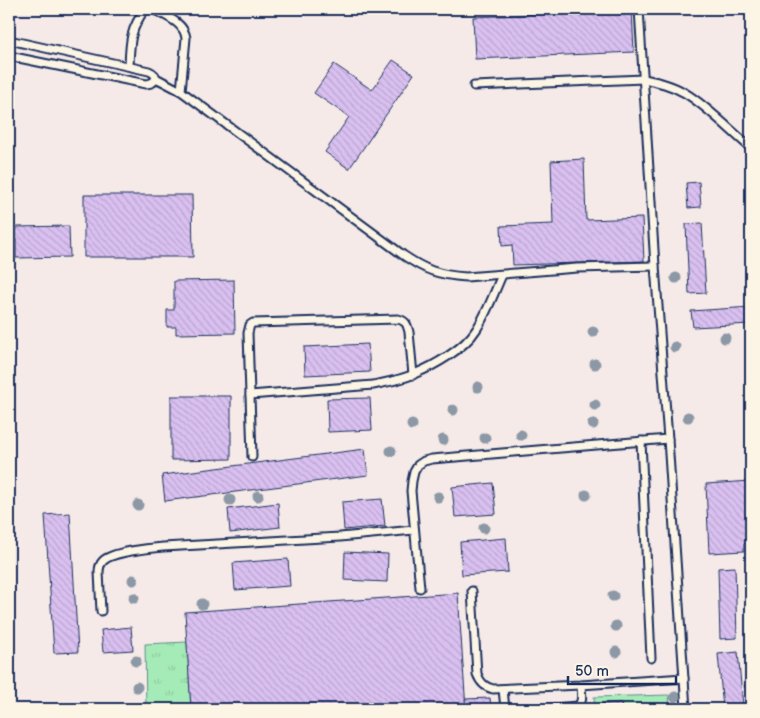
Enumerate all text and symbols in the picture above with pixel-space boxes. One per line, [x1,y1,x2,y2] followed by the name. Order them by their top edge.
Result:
[568,653,675,685] scale bar
[575,662,609,681] text: 50 m

